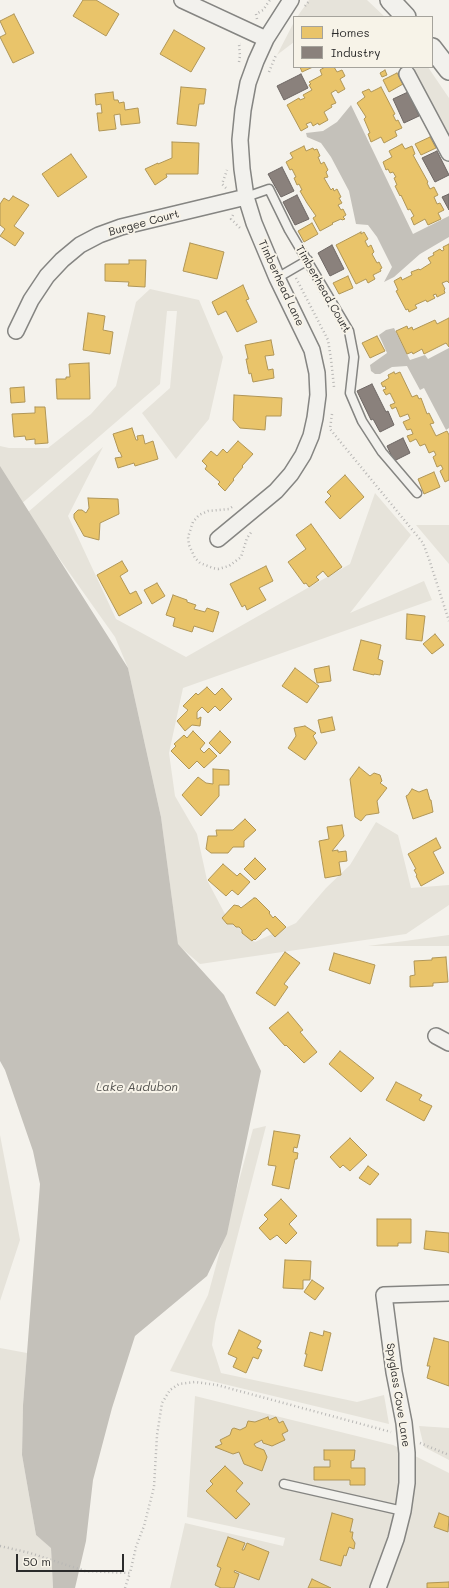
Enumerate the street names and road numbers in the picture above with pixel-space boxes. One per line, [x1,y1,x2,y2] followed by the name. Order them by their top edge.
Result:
[107,207,181,239] street label: Burgee Court
[255,238,307,328] street label: Timberhead Lane
[293,243,353,335] street label: Timberhead Court
[383,1342,413,1448] street label: Spyglass Cove Lane

